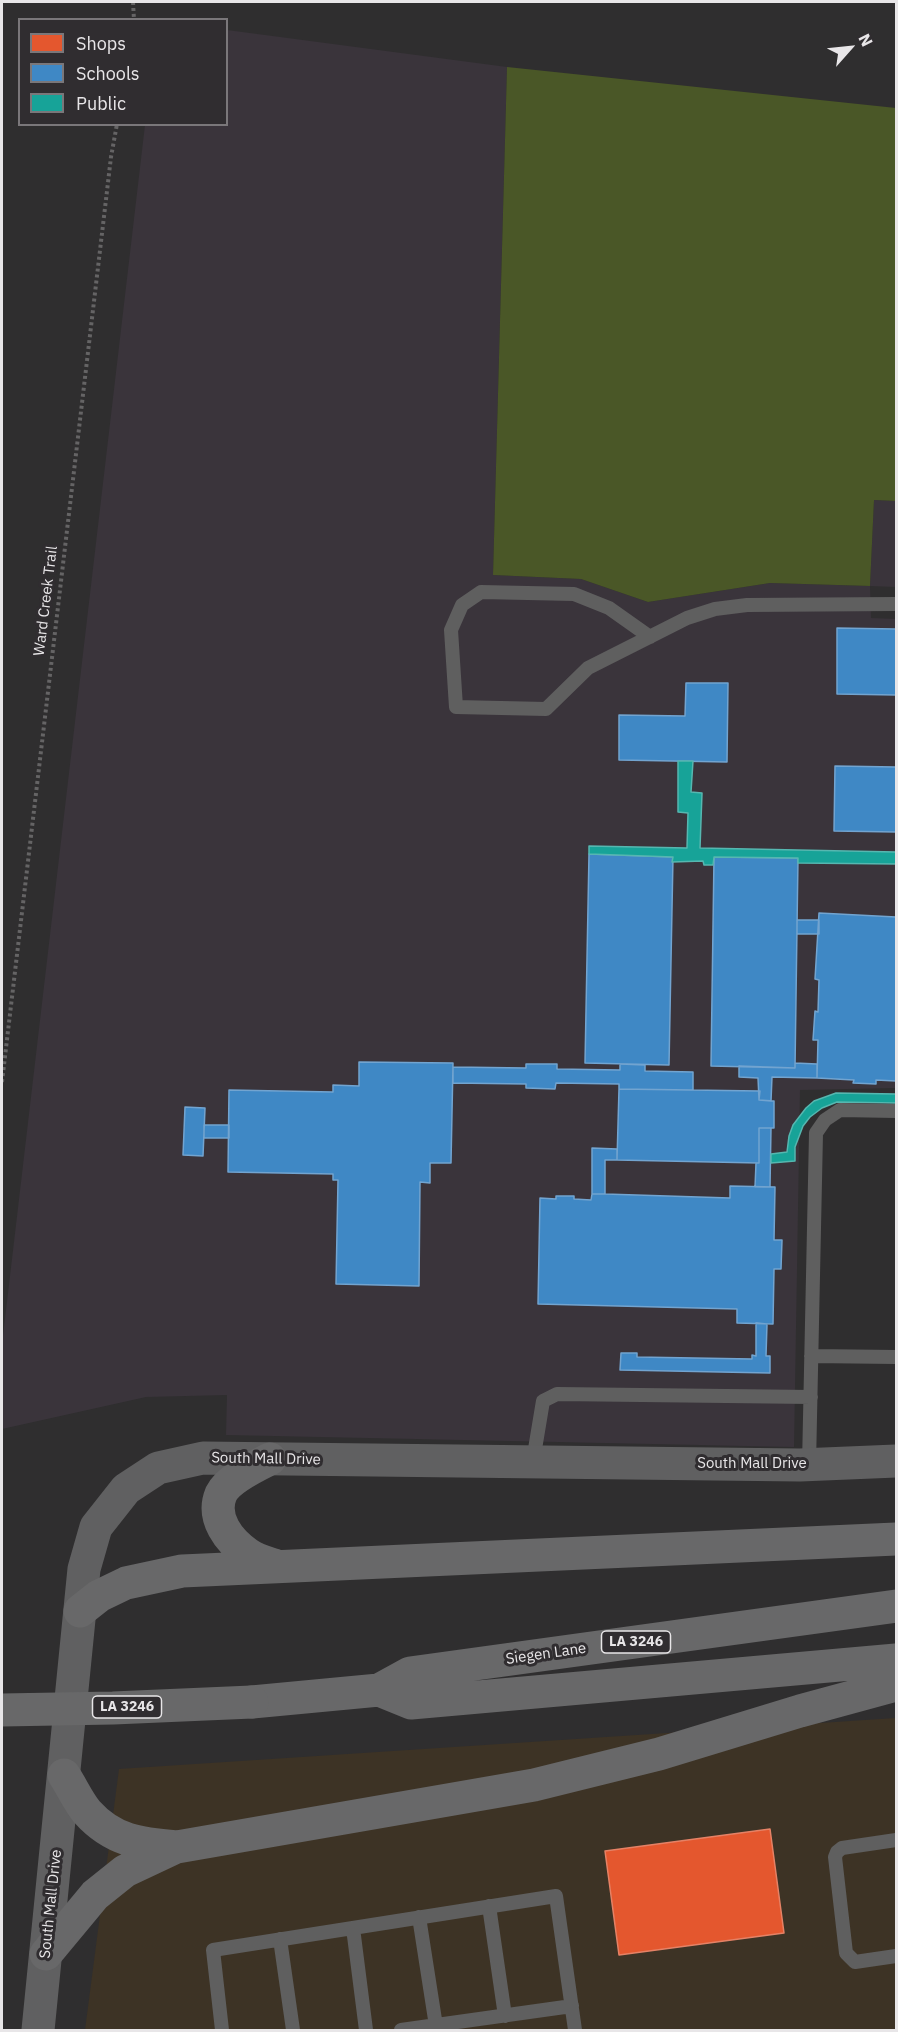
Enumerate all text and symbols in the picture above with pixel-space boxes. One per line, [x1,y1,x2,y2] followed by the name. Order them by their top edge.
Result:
[18,18,228,126] legend
[820,18,880,78] north arrow
[854,30,878,50] text: N
[76,32,126,55] text: Shops
[76,62,140,85] text: Schools
[76,92,126,115] text: Public
[30,545,62,657] street label: Ward Creek Trail
[211,1449,321,1469] street label: South Mall Drive
[697,1455,807,1473] street label: South Mall Drive
[602,1631,670,1653] road number: LA 3246
[505,1639,587,1669] street label: Siegen Lane
[92,1696,162,1718] road number: LA 3246
[36,1849,66,1959] street label: South Mall Drive

